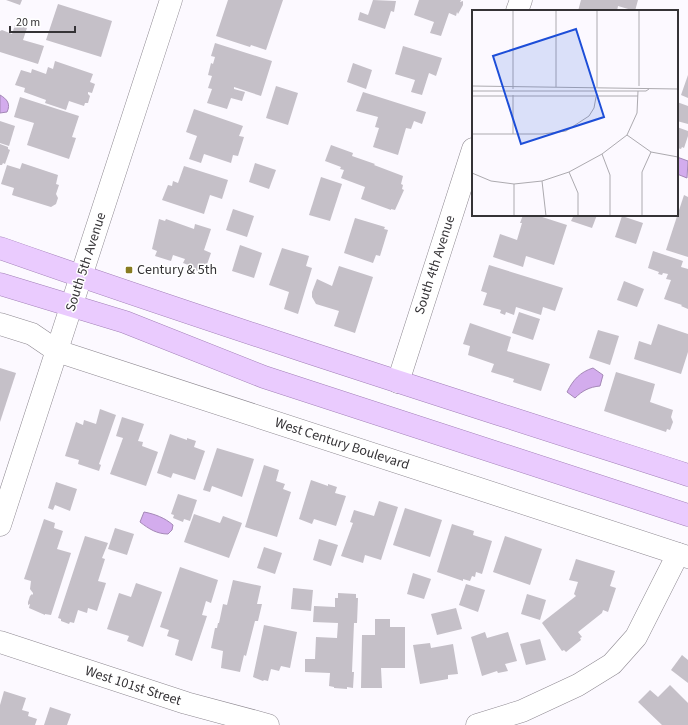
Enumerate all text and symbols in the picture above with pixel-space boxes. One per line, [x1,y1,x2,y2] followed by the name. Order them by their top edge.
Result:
[10,8,75,34] scale bar
[472,10,678,216] inset map
[16,14,40,31] text: 20 m
[61,210,111,314] street label: South 5th Avenue
[410,213,460,317] street label: South 4th Avenue
[137,260,217,280] place label: Century & 5th
[124,265,134,275] marker: Century & 5th
[272,413,412,475] street label: West Century Boulevard
[82,661,184,711] street label: West 101st Street

